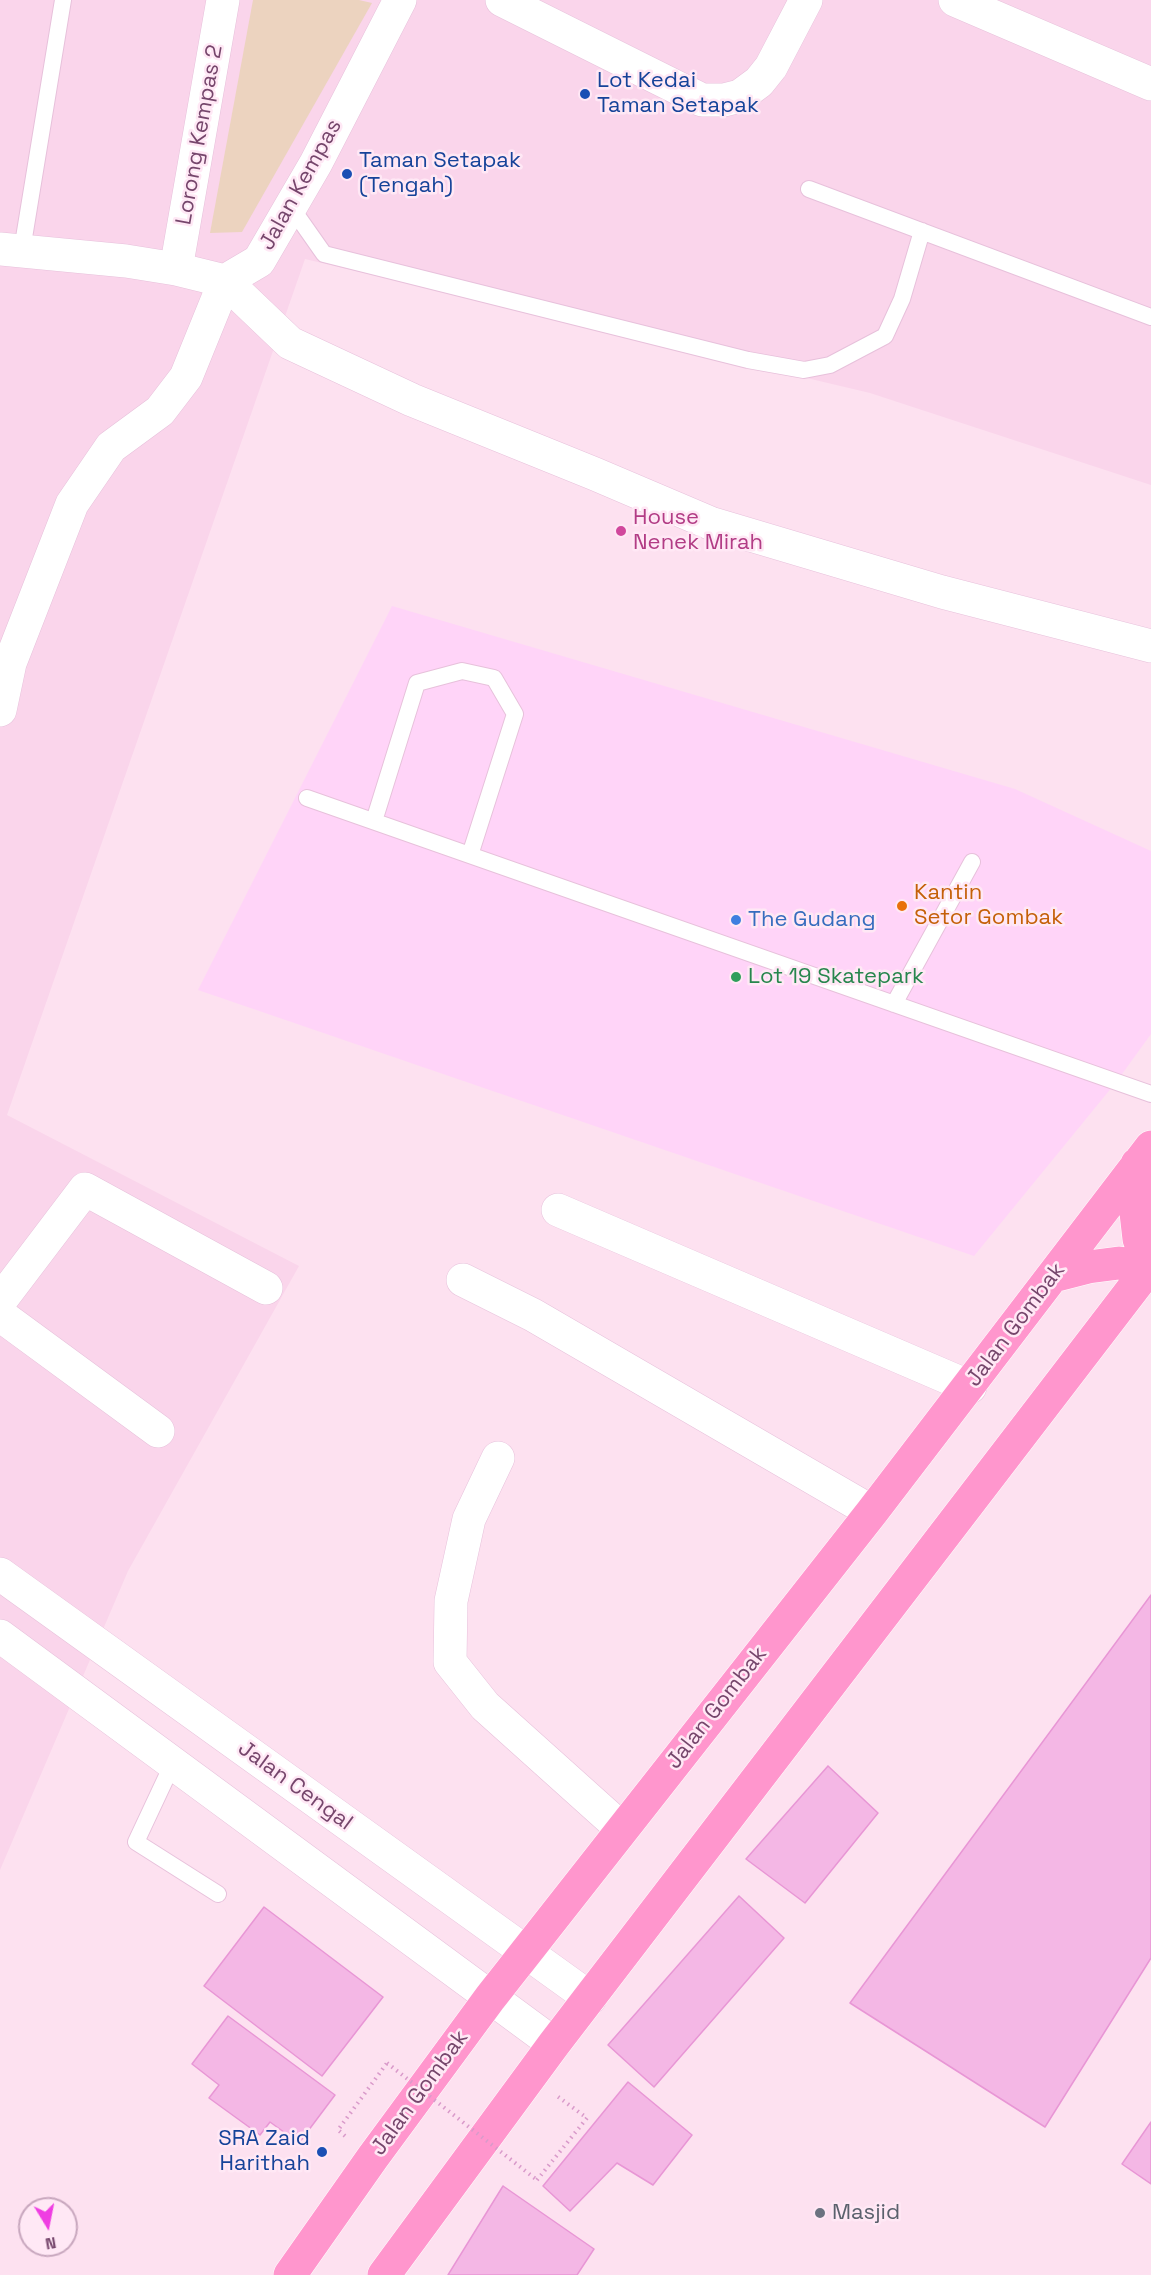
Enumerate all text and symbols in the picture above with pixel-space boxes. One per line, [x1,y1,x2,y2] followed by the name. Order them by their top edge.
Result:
[171,43,229,227] street label: Lorong Kempas 2
[597,68,759,119] place label: Lot Kedai Taman Setapak
[578,87,592,101] marker: Lot Kedai Taman Setapak
[254,115,348,255] street label: Jalan Kempas
[359,148,521,200] place label: Taman Setapak (Tengah)
[340,167,354,181] marker: Taman Setapak (Tengah)
[633,505,763,556] place label: House Nenek Mirah
[614,524,628,538] marker: House Nenek Mirah
[914,880,1063,932] place label: Kantin Setor Gombak
[895,899,909,913] marker: Kantin Setor Gombak
[748,907,876,933] place label: The Gudang
[729,913,743,927] marker: The Gudang
[748,964,924,990] place label: Lot 19 Skatepark
[729,970,743,984] marker: Lot 19 Skatepark
[961,1258,1071,1392] street label: Jalan Gombak
[661,1642,773,1774] street label: Jalan Gombak
[233,1736,357,1836] street label: Jalan Cengal
[366,2025,474,2161] street label: Jalan Gombak
[218,2126,310,2178] place label: SRA Zaid Harithah
[315,2145,329,2159] marker: SRA Zaid Harithah
[18,2197,78,2257] north arrow
[832,2200,900,2226] place label: Masjid
[813,2206,827,2220] marker: Masjid
[44,2232,58,2255] text: N

